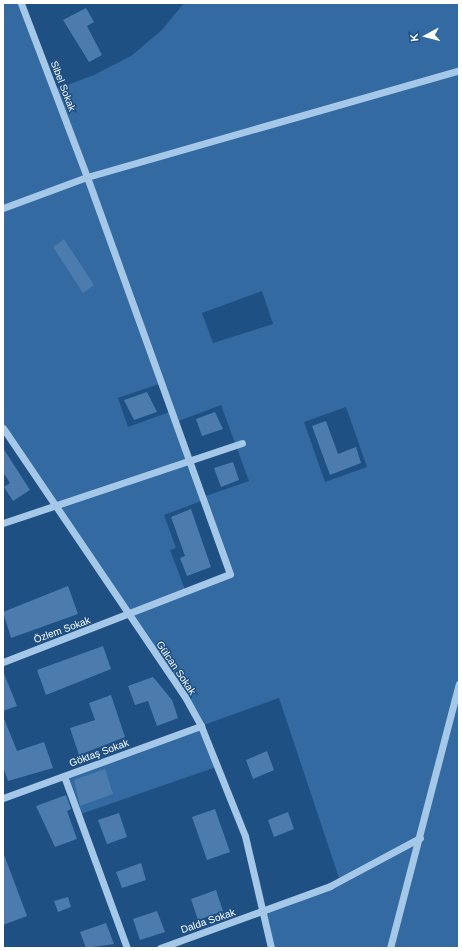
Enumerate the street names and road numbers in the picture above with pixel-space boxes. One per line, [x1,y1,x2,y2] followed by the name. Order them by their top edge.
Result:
[48,59,78,113] street label: Sibel Sokak
[32,614,92,646] street label: Özlem Sokak
[154,639,198,697] street label: Gülcan Sokak
[68,737,130,769] street label: Göktaş Sokak
[179,906,237,936] street label: Dalda Sokak

